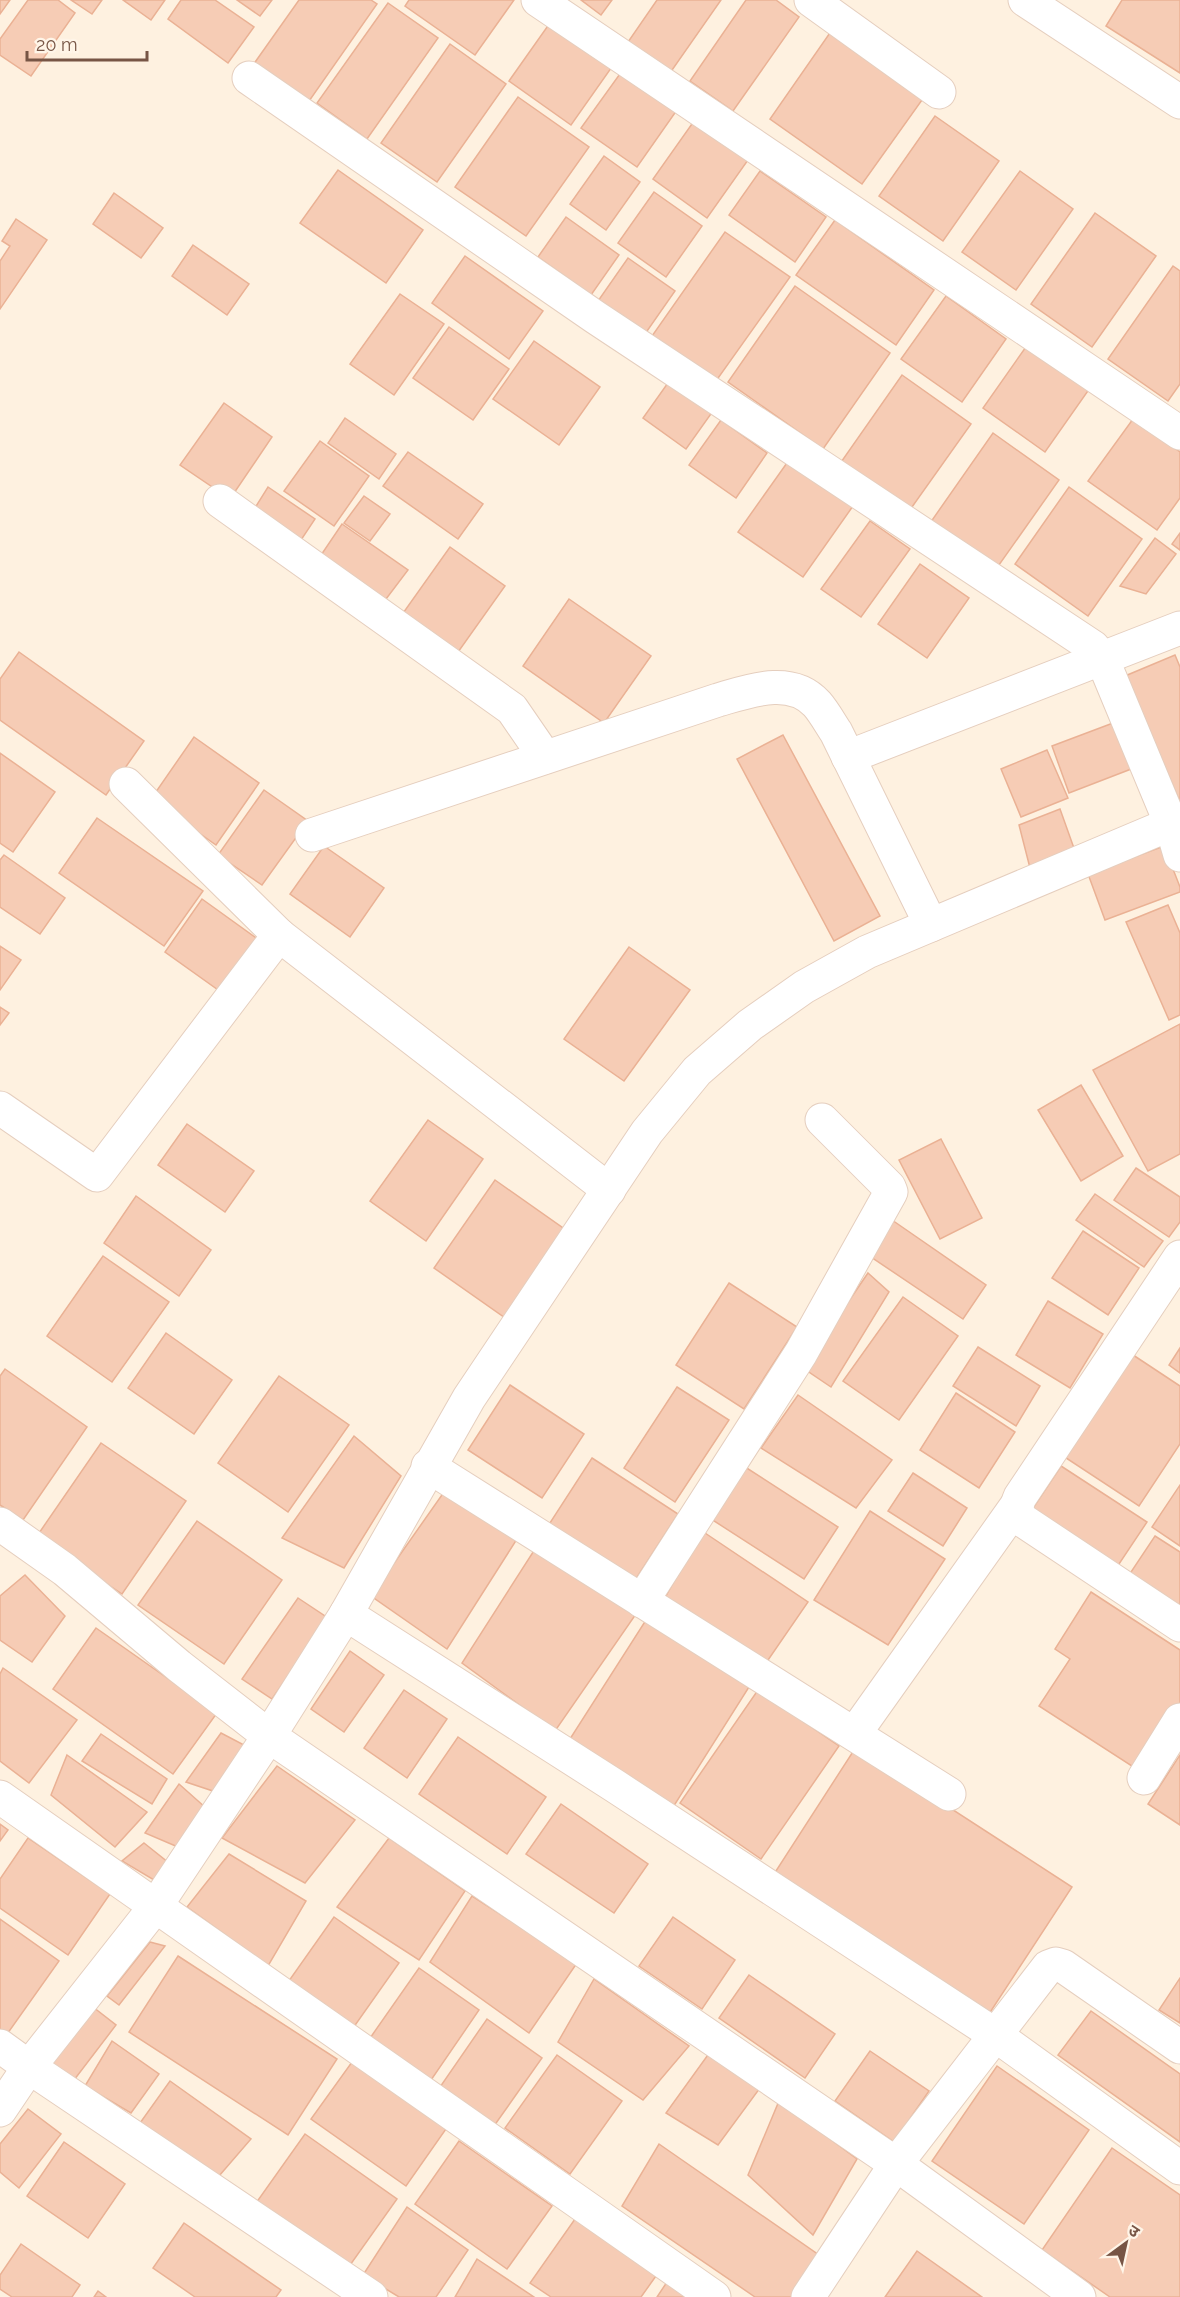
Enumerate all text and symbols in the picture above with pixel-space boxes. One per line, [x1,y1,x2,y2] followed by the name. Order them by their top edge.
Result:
[27,24,147,62] scale bar
[36,34,78,55] text: 20 m
[1096,2213,1156,2273] north arrow
[1125,2220,1144,2242] text: उ

